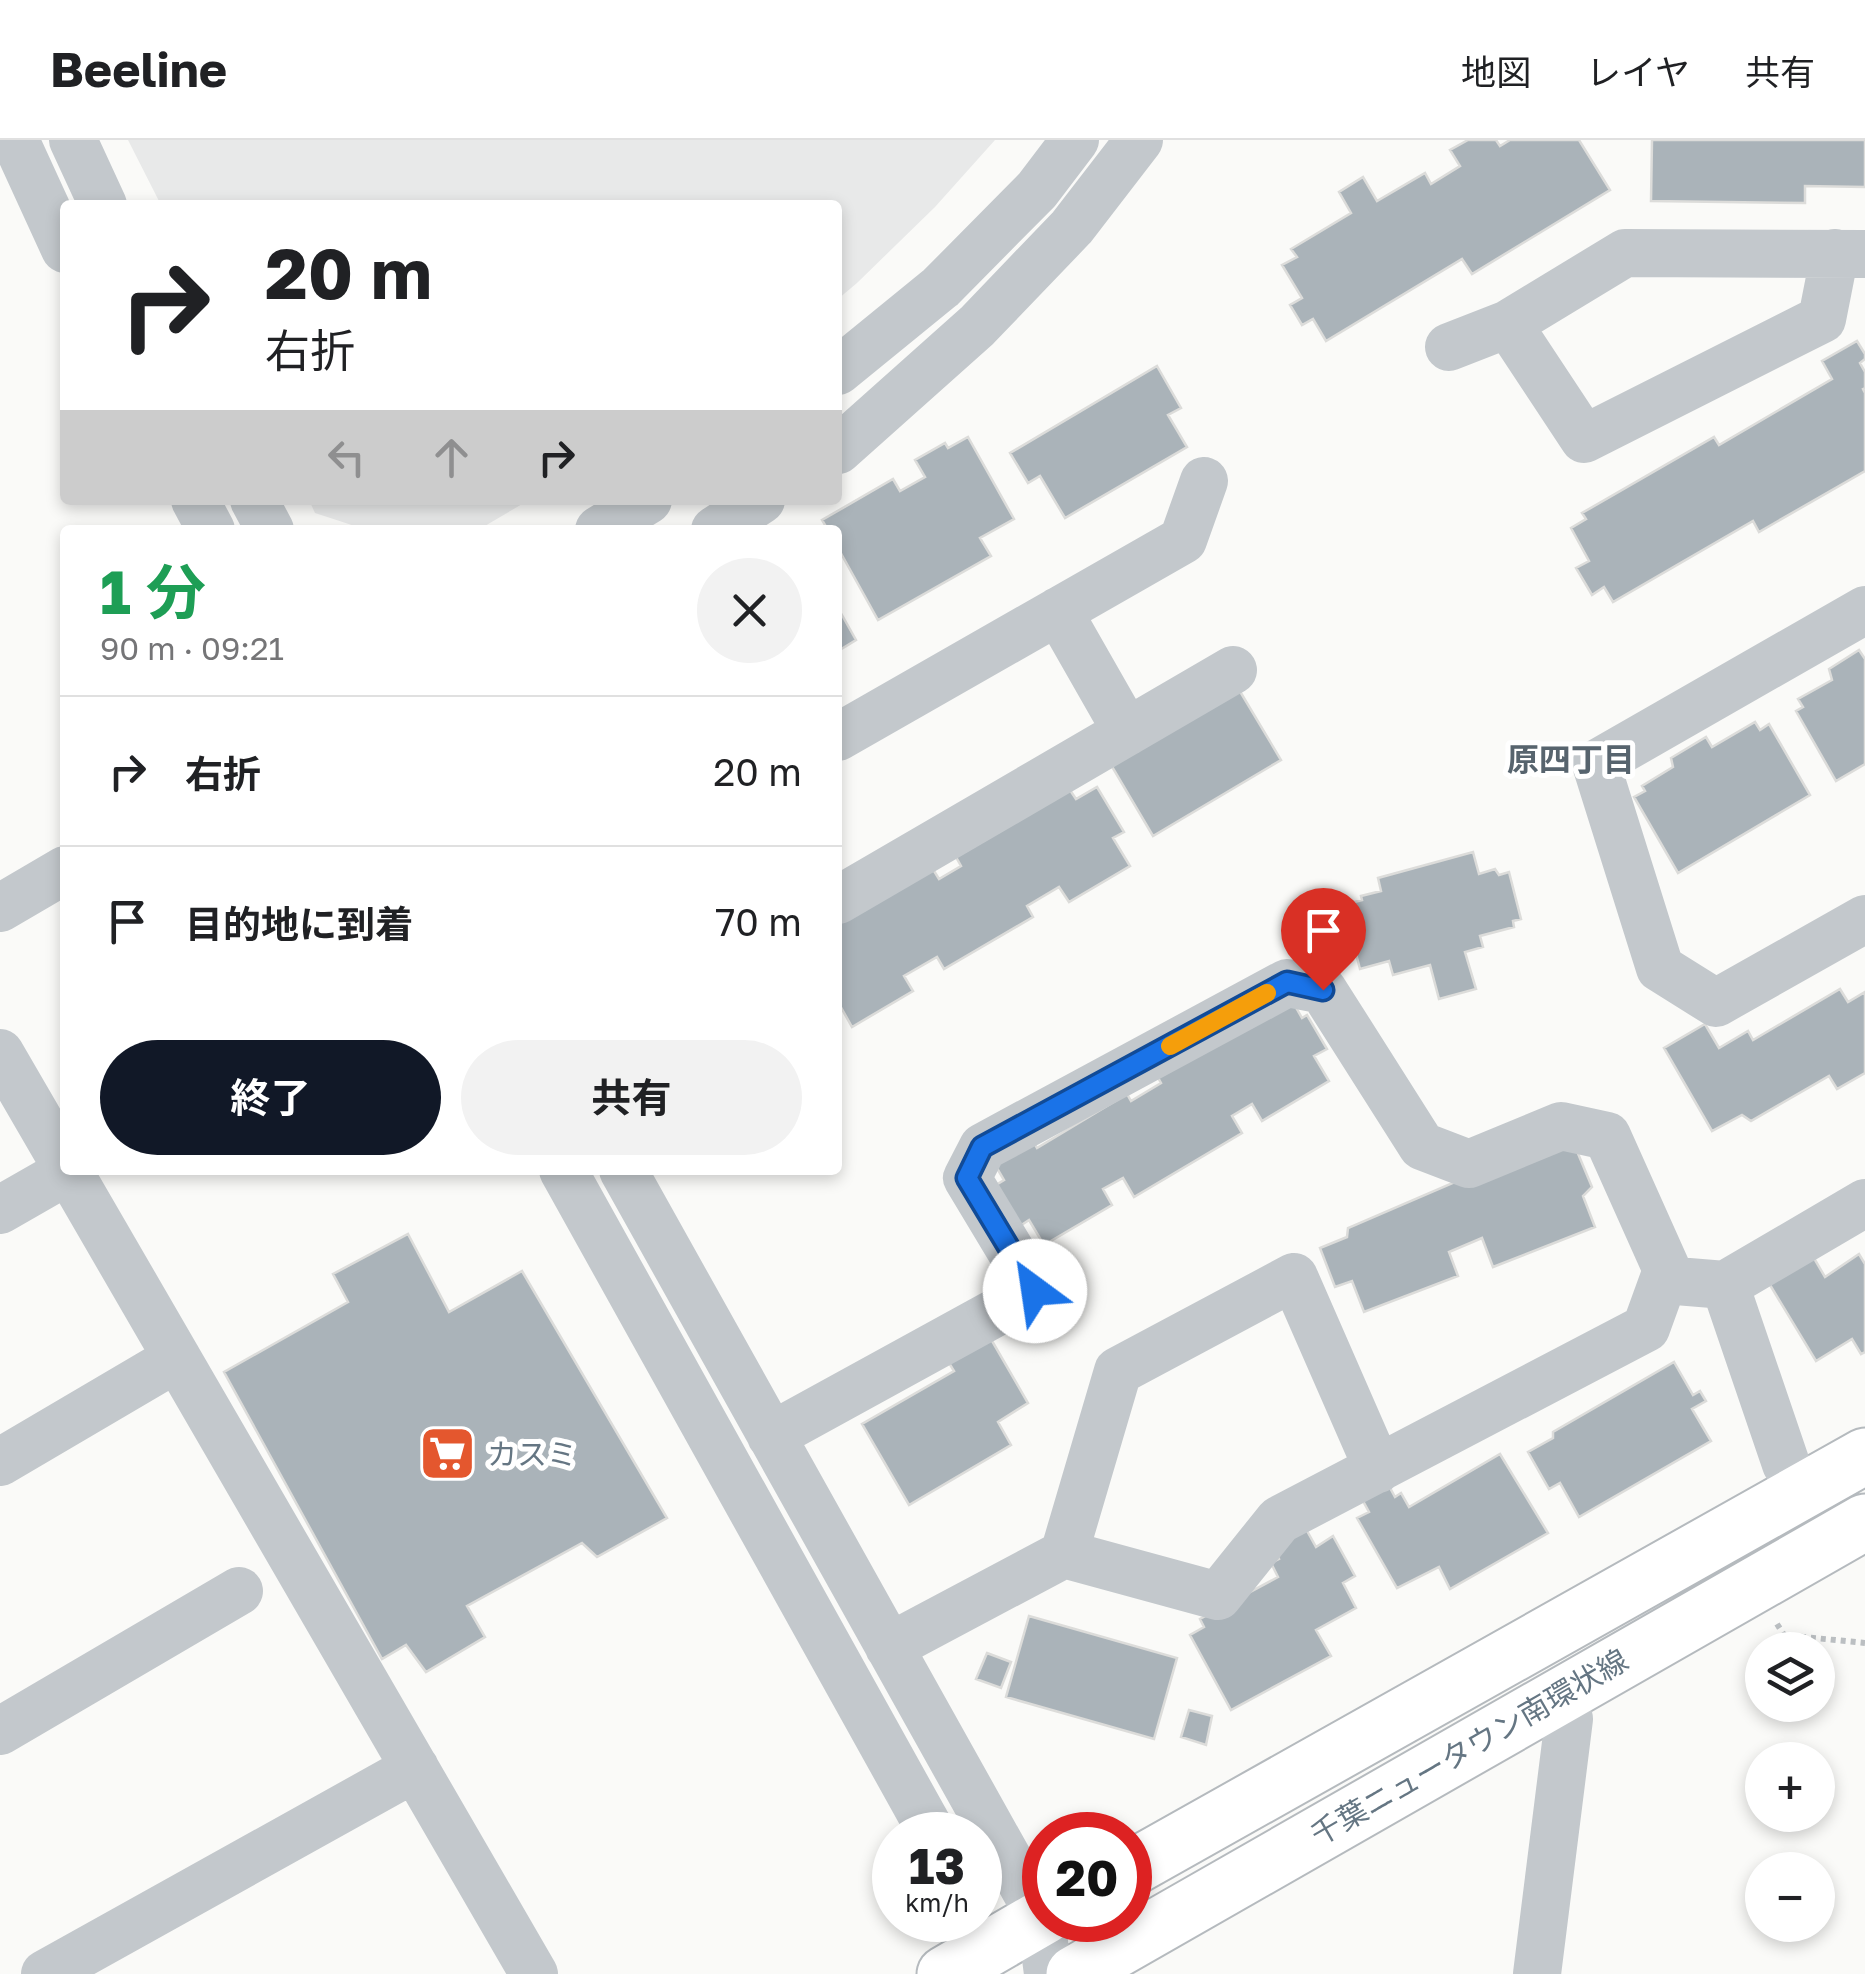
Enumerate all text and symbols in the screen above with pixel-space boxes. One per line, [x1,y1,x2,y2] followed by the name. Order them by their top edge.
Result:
[50,40,227,98] text: Beeline
[1461,51,1531,93] text: 地図
[1586,51,1690,93] text: レイヤ
[1745,51,1815,93] text: 共有
[265,230,432,314] text: 20 m
[100,240,230,370] icon: right
[265,323,355,377] text: 右折
[319,430,374,485] icon: left
[424,430,479,485] icon: ahead
[529,430,584,485] icon: right
[100,555,206,627] text: 1 分
[697,558,802,663] button: close
[100,629,284,667] text: 90 m · 09:21
[1507,740,1635,778] district label: 原四丁目
[100,744,155,799] icon: right
[713,749,802,794] text: 20 m
[185,751,261,796] text: 右折
[1281,888,1366,991] pin
[100,894,155,949] icon: arrive
[715,899,802,944] text: 70 m
[185,901,413,946] text: 目的地に到着
[1296,903,1351,958] icon: arrive
[100,1040,441,1155] button: 終了
[461,1040,802,1155] button: 共有
[983,1239,1087,1343] position arrow
[418,1424,478,1484] supermarket icon: カスミ
[487,1436,577,1472] place label: カスミ
[1745,1632,1835,1942] map controls
[1745,1632,1835,1722] button: layers
[1304,1641,1634,1853] street label: 千葉ニュータウン南環状線
[1745,1742,1835,1832] button: +
[1022,1812,1152,1942] speed limit sign: 20
[909,1835,965,1895] text: 13
[1745,1852,1835,1942] button: −
[905,1887,969,1918] text: km/h

